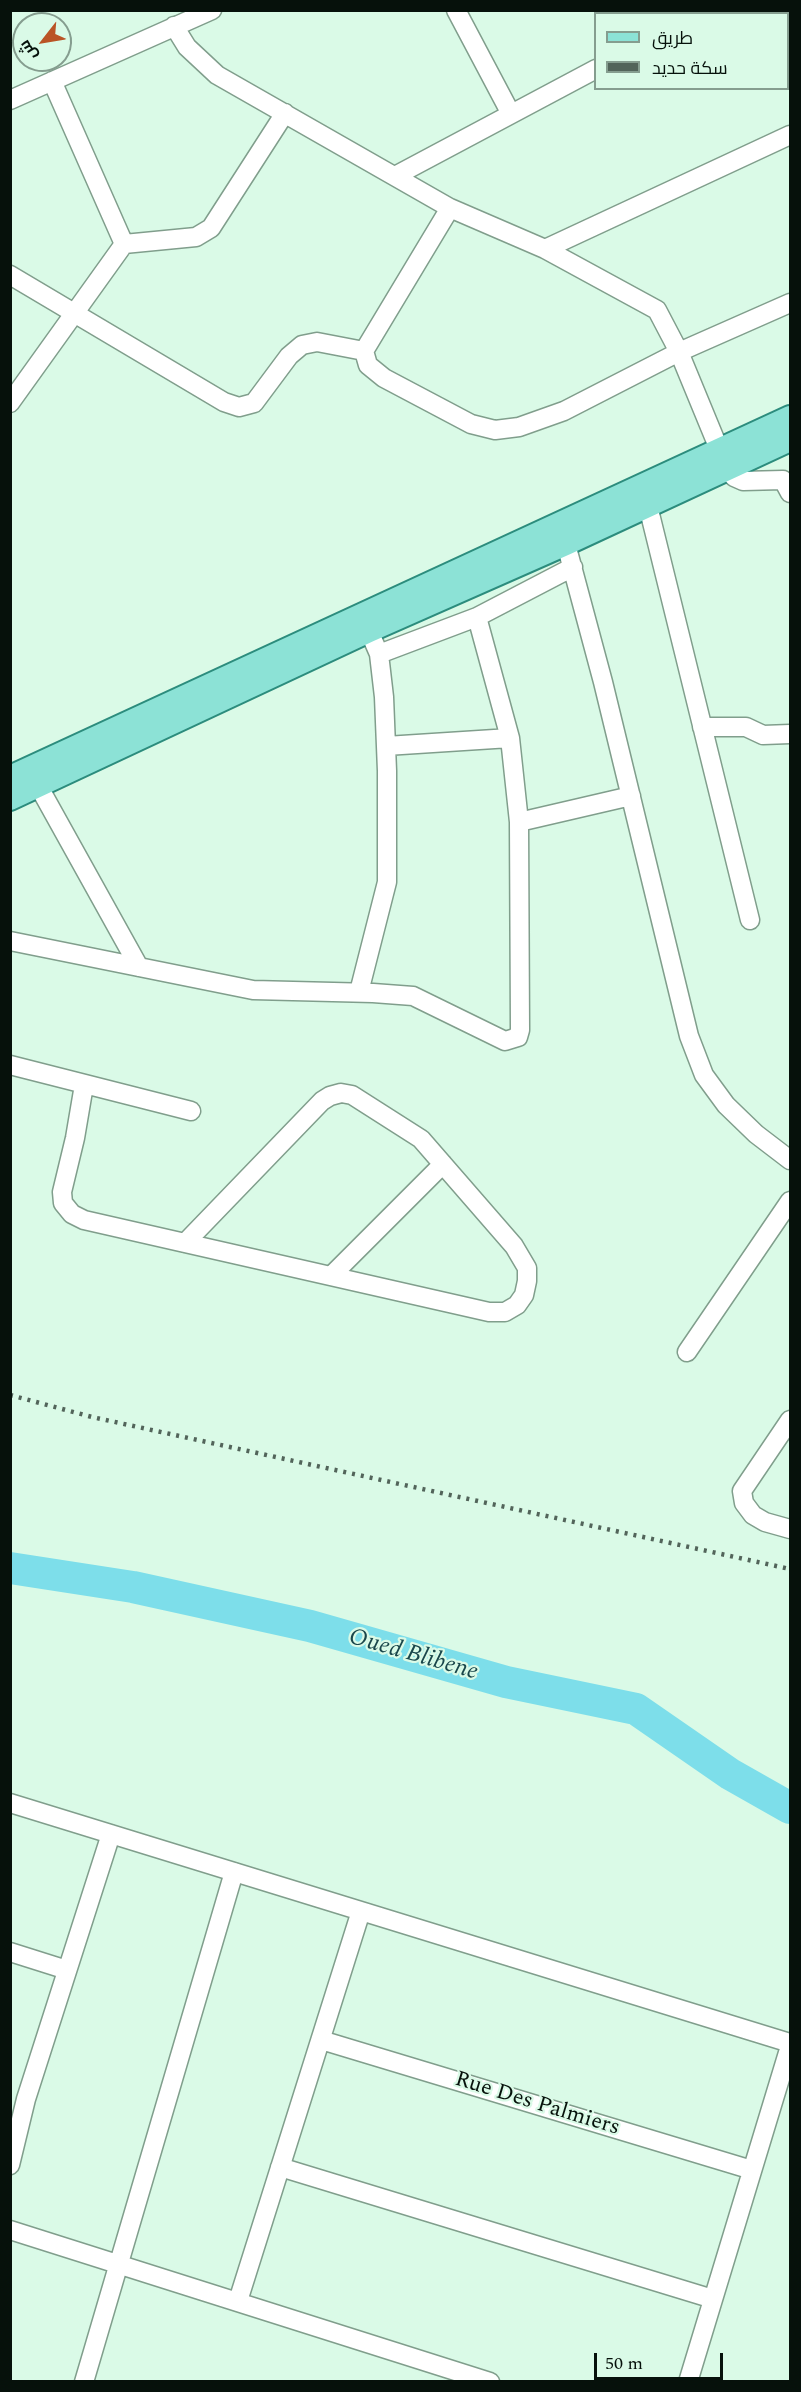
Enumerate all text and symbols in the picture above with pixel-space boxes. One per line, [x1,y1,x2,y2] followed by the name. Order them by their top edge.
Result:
[12,12,72,72] north arrow
[594,12,789,90] legend
[652,25,693,52] text: طريق
[13,35,44,65] text: ش
[652,55,728,82] text: سكة حديد
[345,1624,481,1688] water label: Oued Blibene
[451,2067,623,2143] street label: Rue Des Palmiers
[597,2341,726,2379] scale bar
[605,2350,643,2377] text: 50 m

